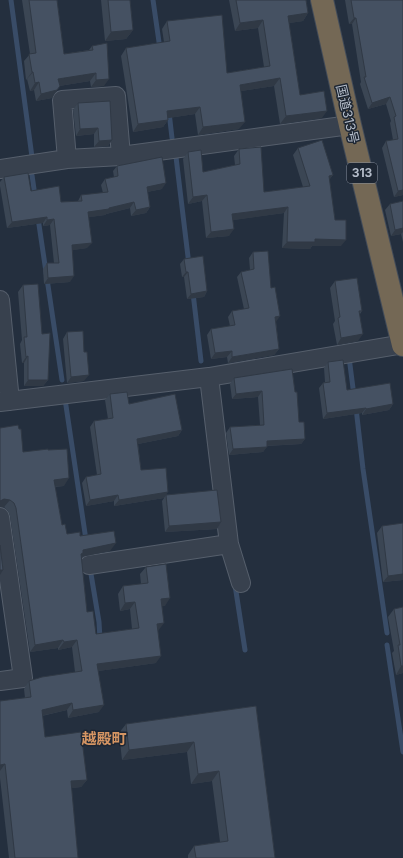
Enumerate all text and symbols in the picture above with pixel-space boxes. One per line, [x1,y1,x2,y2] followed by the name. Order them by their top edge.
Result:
[333,83,363,145] street label: 国道313号
[347,163,377,183] road number: 313
[81,729,127,748] district label: 越殿町

